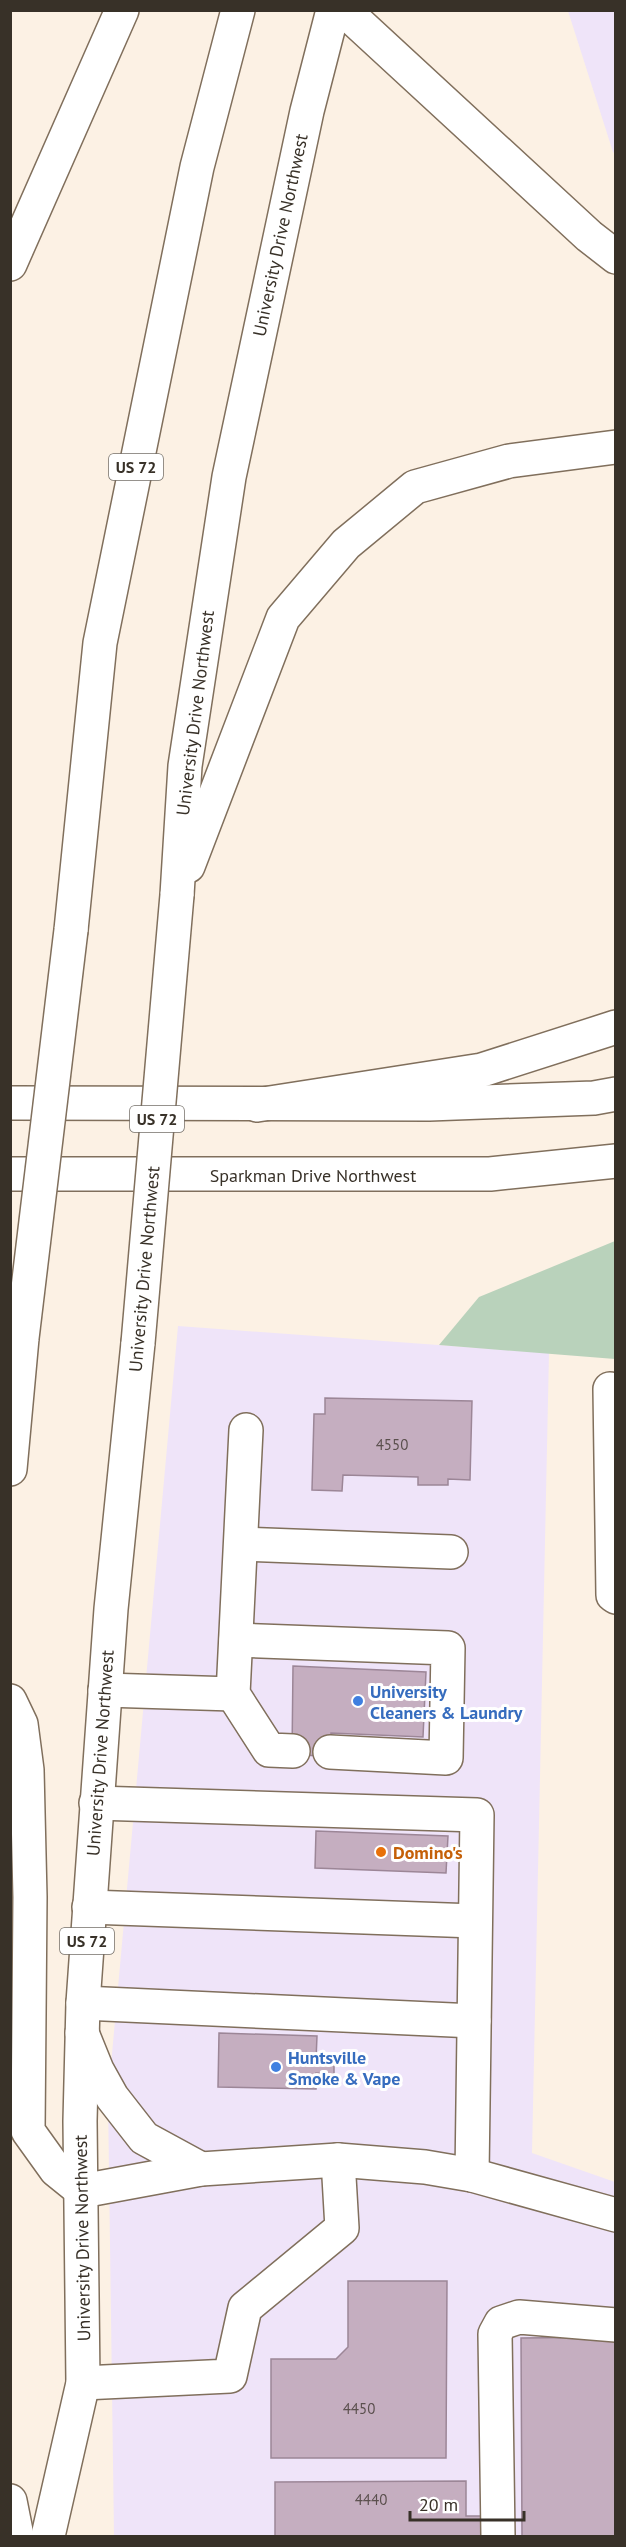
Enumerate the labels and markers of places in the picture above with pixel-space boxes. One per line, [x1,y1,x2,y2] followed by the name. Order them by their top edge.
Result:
[370,1680,523,1724] place label: University Cleaners & Laundry
[351,1694,365,1708] marker: University Cleaners & Laundry
[393,1841,463,1864] place label: Domino's
[374,1845,388,1859] marker: Domino's
[288,2046,400,2090] place label: Huntsville Smoke & Vape
[269,2060,283,2074] marker: Huntsville Smoke & Vape

